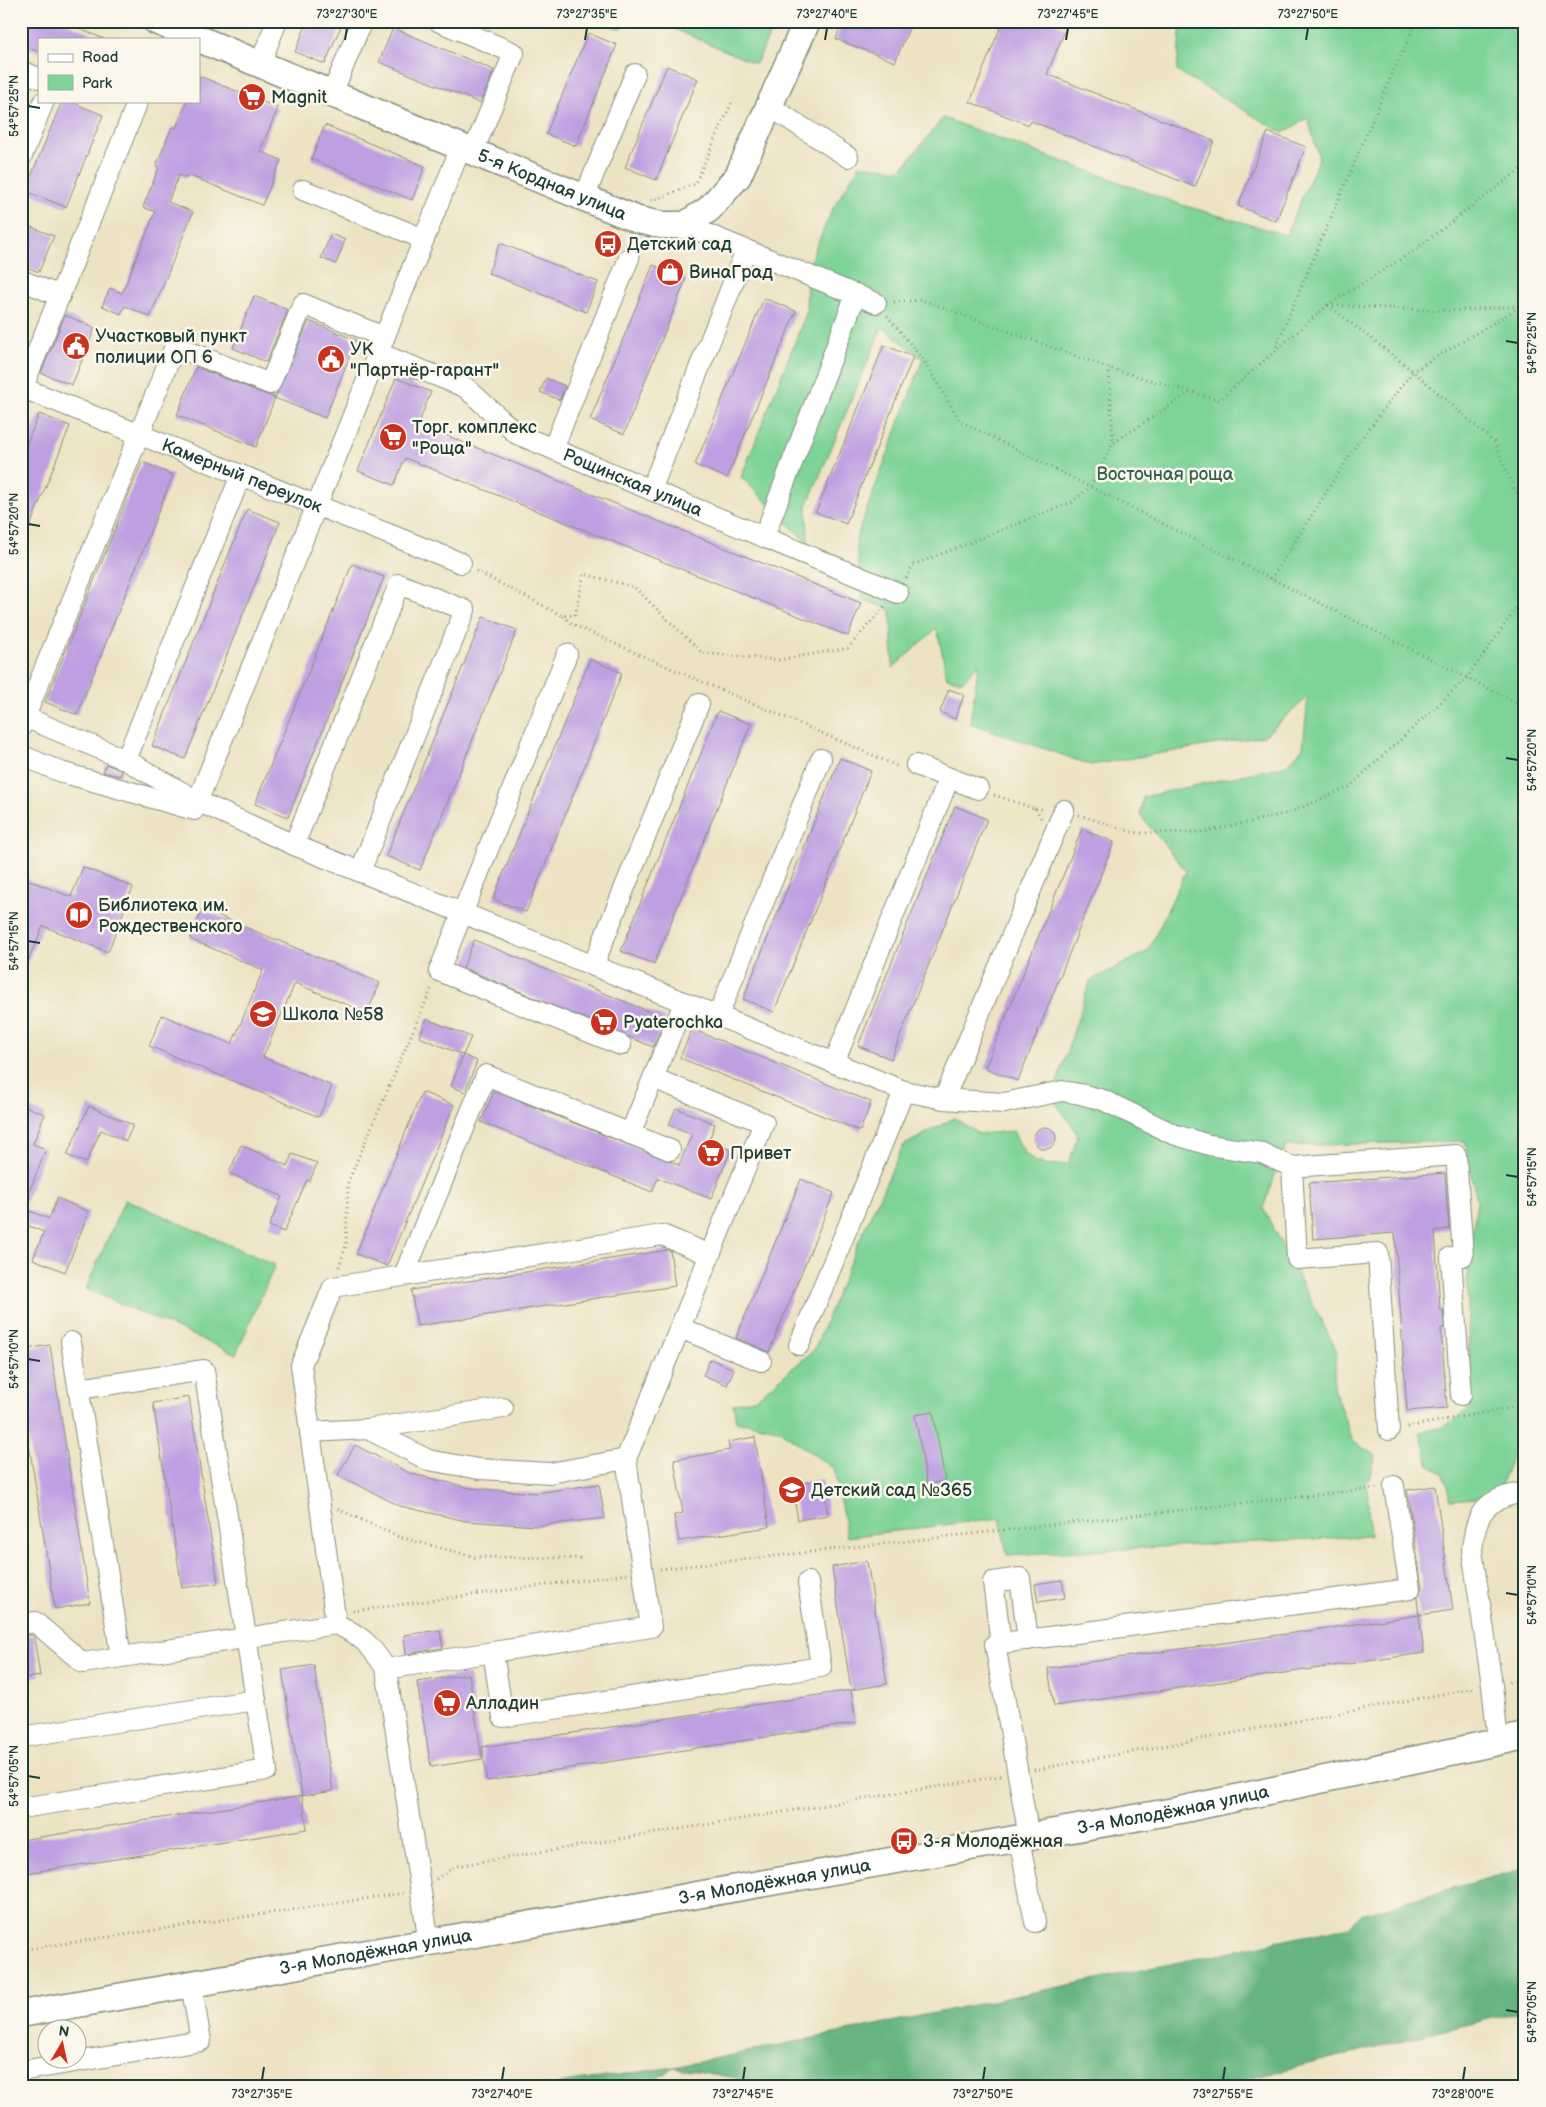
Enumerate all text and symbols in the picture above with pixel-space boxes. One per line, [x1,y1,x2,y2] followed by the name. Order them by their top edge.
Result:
[316,7,378,22] text: 73°27'30"E
[557,7,618,22] text: 73°27'35"E
[797,7,858,22] text: 73°27'40"E
[1038,7,1098,22] text: 73°27'45"E
[1278,7,1338,22] text: 73°27'50"E
[38,38,200,102] legend
[82,48,118,67] text: Road
[82,74,113,93] text: Park
[7,75,22,137] text: 54°57'25"N
[237,82,267,112] supermarket icon: Magnit
[271,87,327,108] place label: Magnit
[474,145,630,225] street label: 5-я Кордная улица
[593,229,623,259] bus stop icon: Детский сад
[627,234,732,255] place label: Детский сад
[655,257,685,287] shop icon: ВинаГрад
[689,262,773,283] place label: ВинаГрад
[1525,312,1540,374] text: 54°57'25"N
[95,326,248,368] place label: Участковый пункт полиции ОП 6
[61,331,91,361] public building icon: Участковый пункт полиции ОП 6
[350,339,499,381] place label: УК "Партнёр-гарант"
[316,344,346,374] public building icon: УК "Партнёр-гарант"
[412,417,537,459] place label: Торг. комплекс "Роща"
[378,422,408,452] supermarket icon: Торг. комплекс "Роща"
[159,435,326,518] street label: Камерный переулок
[560,444,706,521] street label: Рощинская улица
[1096,464,1234,485] park label: Восточная роща
[7,493,22,555] text: 54°57'20"N
[1525,729,1540,791] text: 54°57'20"N
[98,895,242,937] place label: Библиотека им. Рождественского
[64,900,94,930] library icon: Библиотека им. Рождественского
[7,911,22,971] text: 54°57'15"N
[248,999,278,1029] school or university icon: Школа №58
[282,1004,384,1025] place label: Школа №58
[589,1007,619,1037] supermarket icon: Pyaterochka
[623,1012,723,1033] place label: Pyaterochka
[696,1138,726,1168] supermarket icon: Привет
[730,1143,792,1164] place label: Привет
[1525,1147,1540,1207] text: 54°57'15"N
[7,1329,22,1389] text: 54°57'10"N
[777,1475,807,1505] school or university icon: Детский сад №365
[811,1480,972,1501] place label: Детский сад №365
[1525,1565,1540,1625] text: 54°57'10"N
[432,1688,462,1718] supermarket icon: Алладин
[465,1693,539,1714] place label: Алладин
[7,1745,22,1807] text: 54°57'05"N
[1076,1781,1271,1839] street label: 3-я Молодёжная улица
[889,1826,919,1856] bus stop icon: 3-я Молодёжная
[923,1831,1063,1852] place label: 3-я Молодёжная
[677,1855,873,1909] street label: 3-я Молодёжная улица
[278,1925,474,1979] street label: 3-я Молодёжная улица
[1525,1981,1540,2043] text: 54°57'05"N
[38,2020,88,2070] north arrow
[57,2022,70,2041] text: N
[232,2087,293,2102] text: 73°27'35"E
[472,2087,533,2102] text: 73°27'40"E
[713,2087,773,2102] text: 73°27'45"E
[953,2087,1013,2102] text: 73°27'50"E
[1193,2087,1253,2102] text: 73°27'55"E
[1432,2087,1494,2102] text: 73°28'00"E

